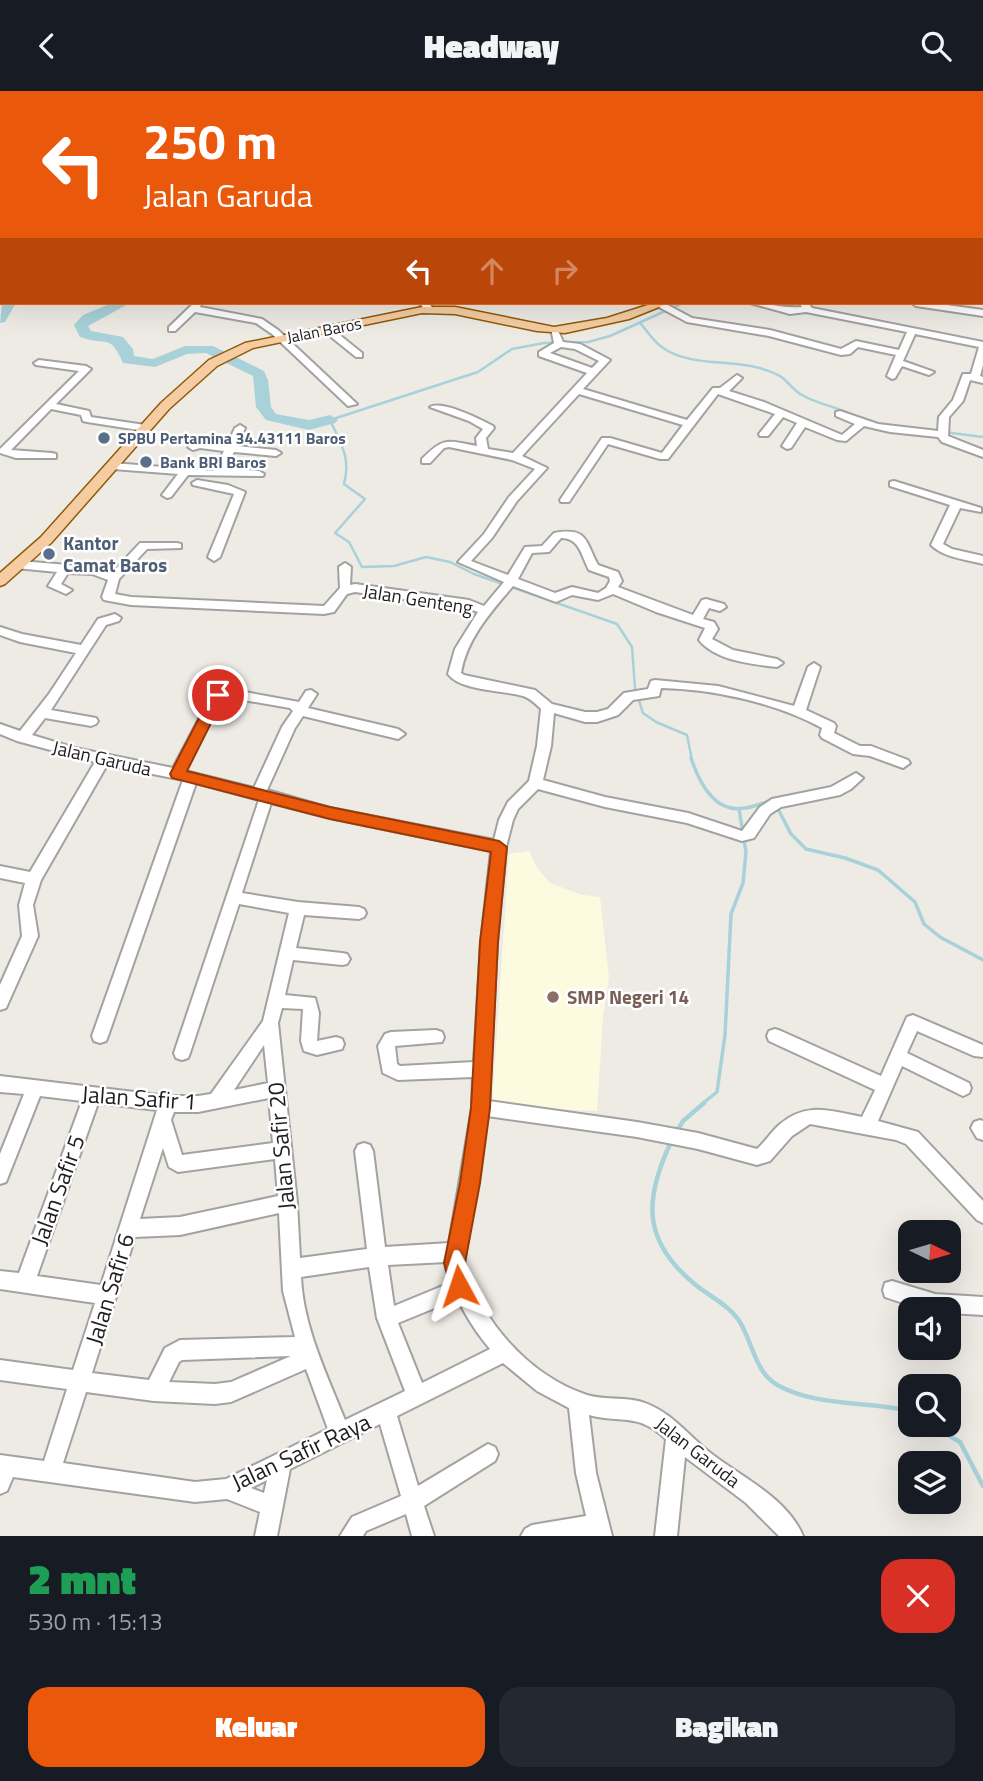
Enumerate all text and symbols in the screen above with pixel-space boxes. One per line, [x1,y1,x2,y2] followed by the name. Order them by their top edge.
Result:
[424,22,559,70] text: Headway
[28,27,66,65] icon: back
[917,27,955,65] icon: search
[143,103,277,178] text: 250 m
[28,119,119,210] icon: left
[143,171,313,219] text: Jalan Garuda
[400,252,438,290] icon: left
[473,252,511,290] icon: ahead
[546,252,584,290] icon: right
[285,311,363,349] street label: Jalan Baros
[118,426,346,450] place label: SPBU Pertamina 34.43111 Baros
[96,430,112,446] marker: SPBU Pertamina 34.43111 Baros
[160,450,266,474] place label: Bank BRI Baros
[138,454,154,470] marker: Bank BRI Baros
[63,528,167,579] place label: Kantor Camat Baros
[41,546,57,562] marker: Kantor Camat Baros
[361,576,475,622] street label: Jalan Genteng
[188,665,248,725] pin
[199,676,237,714] icon: arrive
[50,732,155,783] street label: Jalan Garuda
[567,982,689,1011] place label: SMP Negeri 14
[545,989,561,1005] marker: SMP Negeri 14
[80,1076,198,1119] street label: Jalan Safir 1
[257,1081,304,1211] street label: Jalan Safir 20
[21,1130,94,1250] street label: Jalan Safir 5
[898,1220,961,1283] north arrow
[898,1220,961,1514] map controls
[76,1229,143,1349] street label: Jalan Safir 6
[422,1249,496,1323] position arrow
[898,1297,961,1360] button: sound
[898,1374,961,1437] button: search
[225,1404,377,1499] street label: Jalan Safir Raya
[650,1409,747,1494] street label: Jalan Garuda
[898,1451,961,1514] button: layers
[28,1546,136,1610] text: 2 mnt
[881,1559,955,1633] button: close
[28,1604,163,1639] text: 530 m · 15:13
[28,1687,485,1767] button: Keluar
[499,1687,955,1767] button: Bagikan

